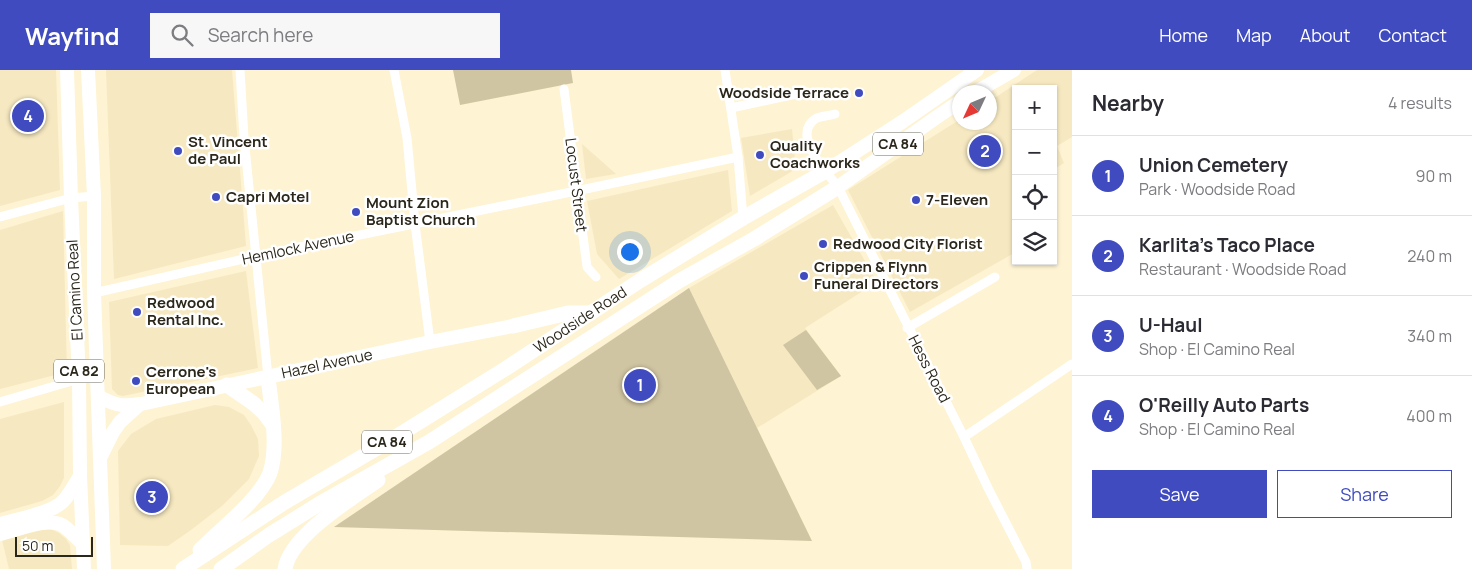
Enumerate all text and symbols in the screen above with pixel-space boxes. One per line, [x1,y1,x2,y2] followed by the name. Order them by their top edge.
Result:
[150,13,500,58] search box
[25,19,120,52] text: Wayfind
[168,21,196,49] icon: search
[208,22,313,48] text: Search here
[1159,23,1208,47] text: Home
[1236,23,1272,47] text: Map
[1300,23,1350,47] text: About
[1378,23,1447,47] text: Contact
[719,82,849,103] place label: Woodside Terrace
[952,85,997,130] north arrow
[1012,85,1057,265] map controls
[1012,85,1057,130] button: +
[853,87,865,99] marker: Woodside Terrace
[1092,89,1164,117] text: Nearby
[1388,92,1452,114] text: 4 results
[12,97,44,135] pin: 4
[1012,130,1057,175] button: −
[188,131,268,169] place label: St. Vincent de Paul
[873,132,923,156] road number: CA 84
[969,132,1001,170] pin: 2
[770,135,860,173] place label: Quality Coachworks
[560,137,593,233] street label: Locust Street
[172,145,184,157] marker: St. Vincent de Paul
[754,149,766,161] marker: Quality Coachworks
[1139,152,1288,178] text: Union Cemetery
[1104,165,1112,187] text: 1
[1416,165,1452,187] text: 90 m
[1012,175,1057,220] button: locate
[1139,178,1295,200] text: Park · Woodside Road
[226,186,310,207] place label: Capri Motel
[926,189,988,210] place label: 7-Eleven
[210,191,222,203] marker: Capri Motel
[366,192,475,230] place label: Mount Zion Baptist Church
[910,194,922,206] marker: 7-Eleven
[350,206,362,218] marker: Mount Zion Baptist Church
[1012,220,1057,265] button: layers
[240,225,356,270] street label: Hemlock Avenue
[1139,232,1315,258] text: Karlita's Taco Place
[833,233,983,254] place label: Redwood City Florist
[817,238,829,250] marker: Redwood City Florist
[61,239,88,341] street label: El Camino Real
[617,239,643,265] your location
[1103,245,1113,267] text: 2
[1407,245,1452,267] text: 240 m
[814,256,939,294] place label: Crippen & Flynn Funeral Directors
[1139,258,1346,280] text: Restaurant · Woodside Road
[798,270,810,282] marker: Crippen & Flynn Funeral Directors
[529,281,631,358] street label: Woodside Road
[147,292,224,330] place label: Redwood Rental Inc.
[131,306,143,318] marker: Redwood Rental Inc.
[1139,312,1203,338] text: U-Haul
[1103,325,1113,347] text: 3
[1407,325,1452,347] text: 340 m
[903,331,955,406] street label: Hess Road
[1139,338,1295,360] text: Shop · El Camino Real
[279,344,375,383] street label: Hazel Avenue
[54,360,104,382] road number: CA 82
[146,361,216,399] place label: Cerrone's European
[624,366,656,404] pin: 1
[130,375,142,387] marker: Cerrone's European
[1139,392,1309,418] text: O'Reilly Auto Parts
[1103,405,1113,427] text: 4
[1406,405,1452,427] text: 400 m
[1139,418,1295,440] text: Shop · El Camino Real
[362,431,412,454] road number: CA 84
[1092,470,1267,518] button: Save
[1277,470,1452,518] button: Share
[136,478,168,516] pin: 3
[15,534,92,557] scale bar
[22,536,53,555] text: 50 m

